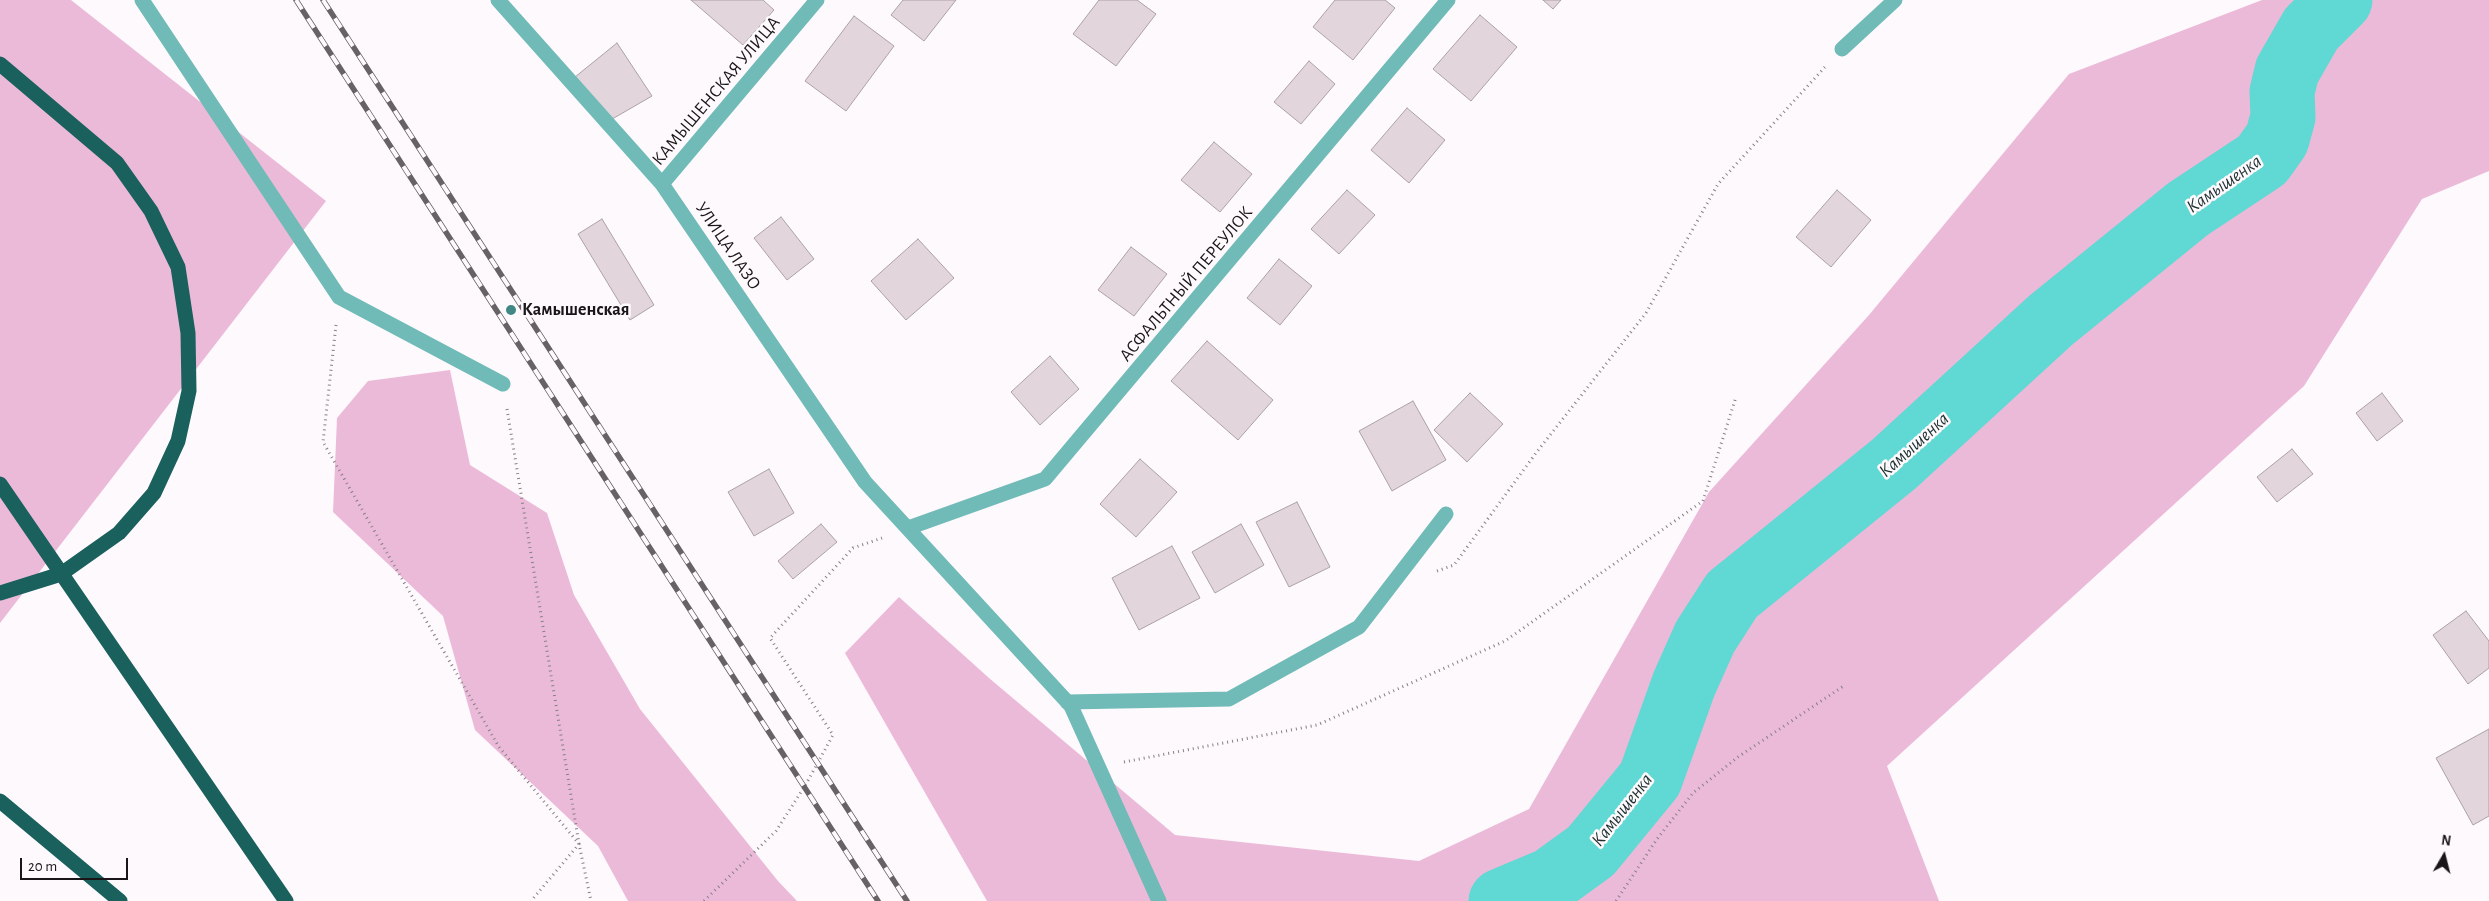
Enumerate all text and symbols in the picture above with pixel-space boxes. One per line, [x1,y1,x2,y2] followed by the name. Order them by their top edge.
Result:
[647,12,785,170] street label: КАМЫШЕНСКАЯ УЛИЦА
[2182,150,2266,218] water label: Камышенка
[691,198,765,294] street label: УЛИЦА ЛАЗО
[1115,202,1257,366] street label: АСФАЛЬТНЫЙ ПЕРЕУЛОК
[522,299,629,321] place label: Камышенская
[504,303,518,317] marker: Камышенская
[1874,408,1954,482] water label: Камышенка
[1586,769,1658,851] water label: Камышенка
[2419,831,2469,881] north arrow
[2440,834,2452,849] text: N
[22,848,130,880] scale bar
[28,859,57,874] text: 20 m

